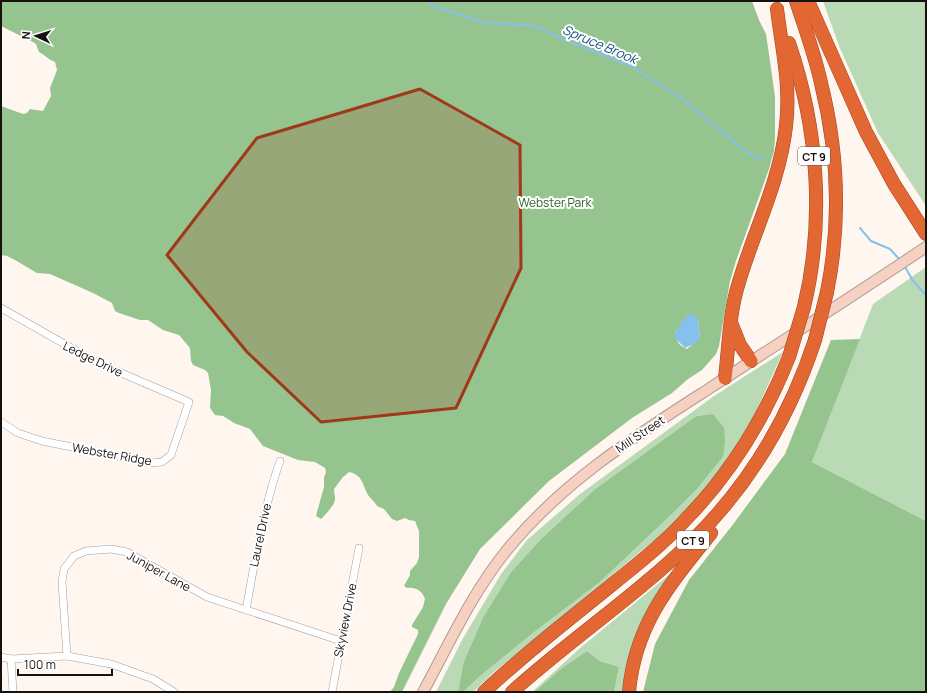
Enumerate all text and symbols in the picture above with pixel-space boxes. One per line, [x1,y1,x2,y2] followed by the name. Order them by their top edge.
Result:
[16,16,56,56] north arrow
[560,20,643,69] water label: Spruce Brook
[18,31,33,40] text: N
[798,147,830,165] road number: CT 9
[518,194,593,211] park label: Webster Park
[60,337,126,381] street label: Ledge Drive
[612,411,668,457] street label: Mill Street
[71,439,153,469] street label: Webster Ridge
[245,502,275,568] street label: Laurel Drive
[677,531,709,549] road number: CT 9
[124,547,194,595] street label: Juniper Lane
[329,582,361,658] street label: Skyview Drive
[18,651,112,677] scale bar
[24,656,56,673] text: 100 m

